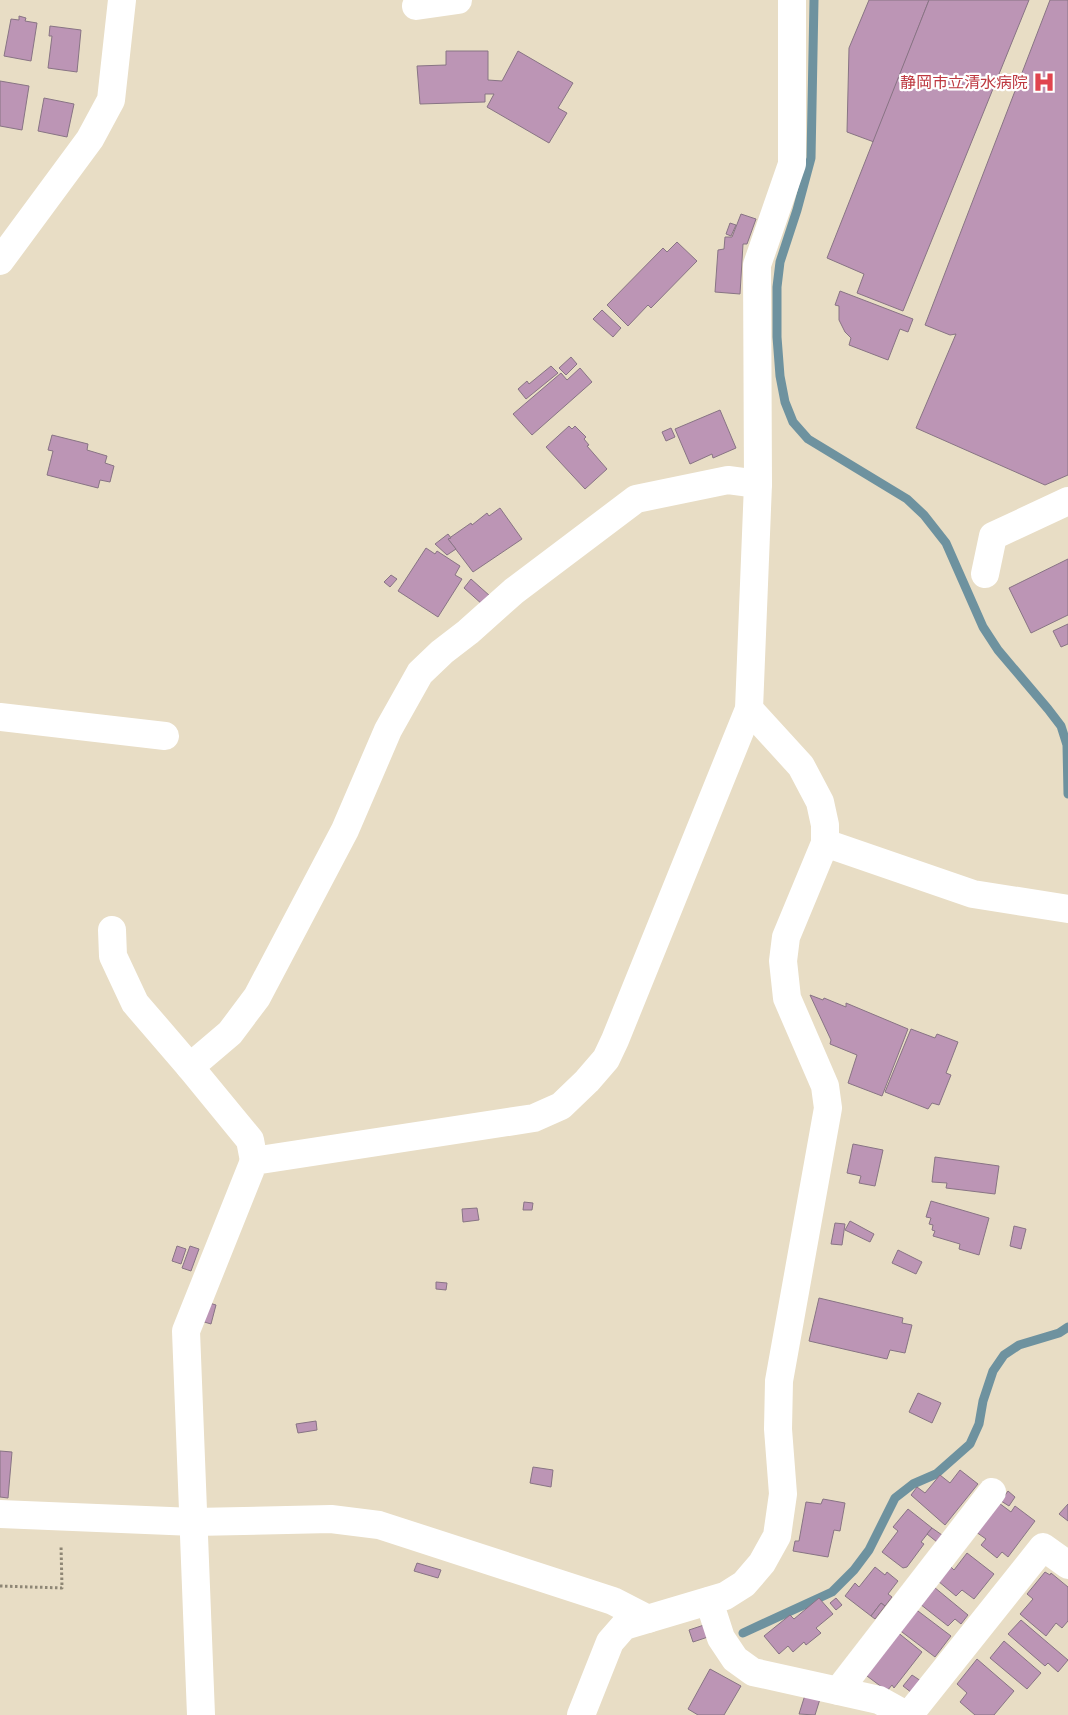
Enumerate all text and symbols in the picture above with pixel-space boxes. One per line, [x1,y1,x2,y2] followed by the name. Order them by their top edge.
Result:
[1031,69,1057,95] hospital icon: 静岡市立清水病院
[900,72,1028,92] place label: 静岡市立清水病院

